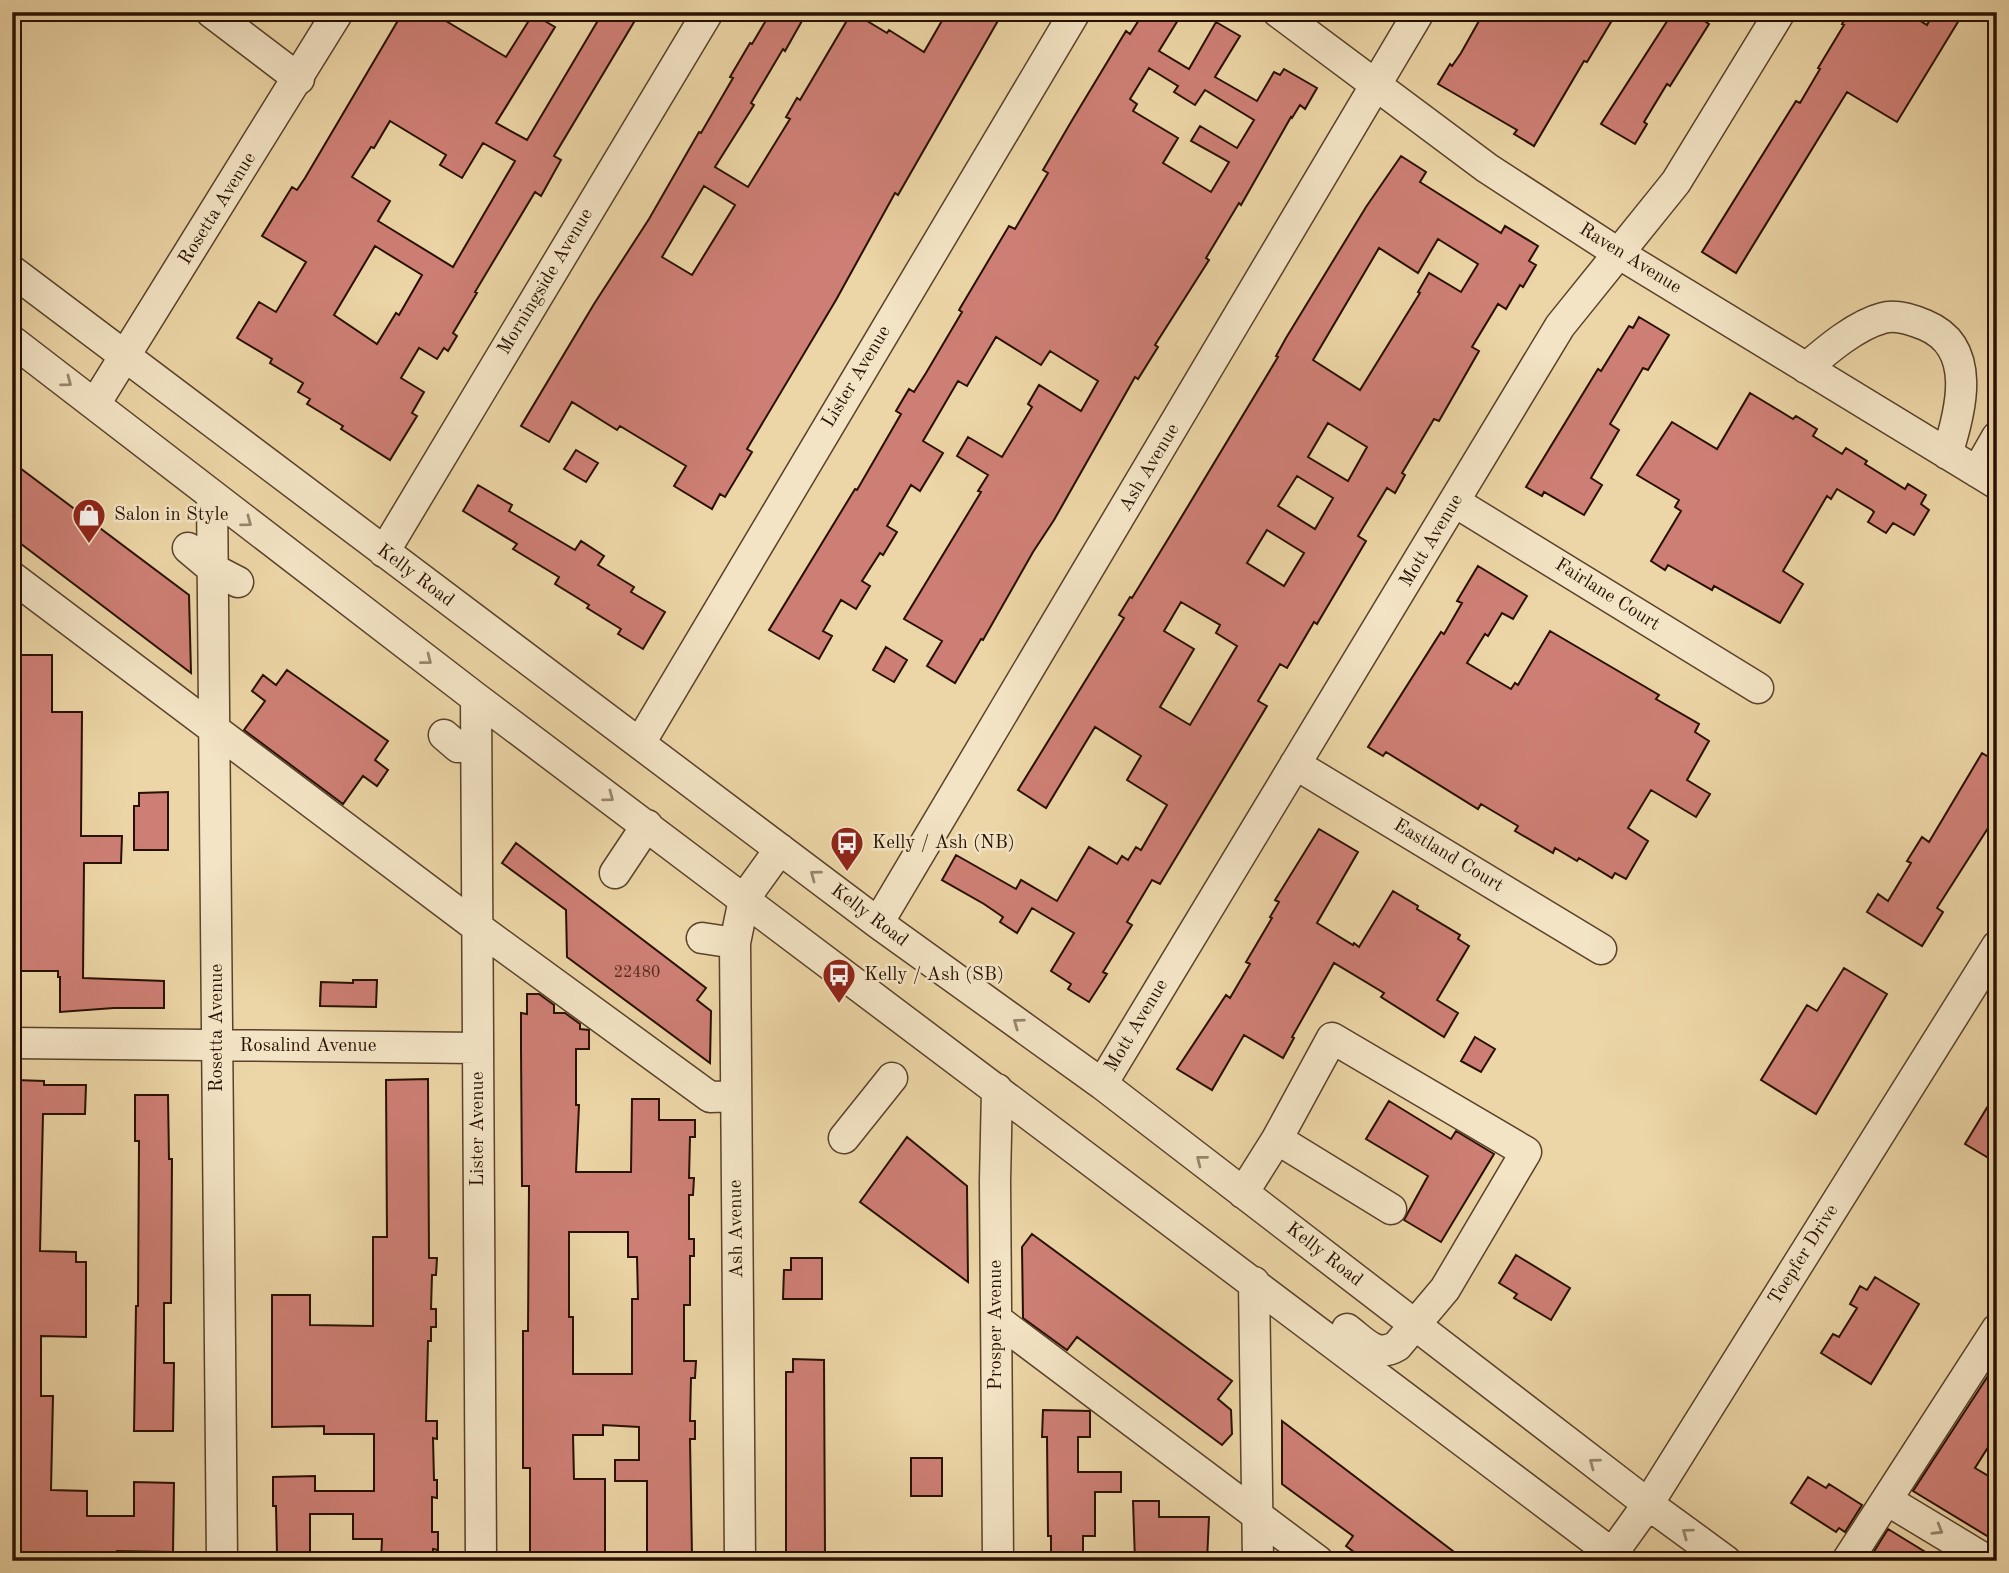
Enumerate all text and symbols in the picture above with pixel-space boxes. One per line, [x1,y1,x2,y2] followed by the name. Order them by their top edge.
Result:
[176,150,260,268] street label: Rosetta Avenue
[495,206,597,358] street label: Morningside Avenue
[1576,220,1684,298] street label: Raven Avenue
[819,323,895,431] street label: Lister Avenue
[59,374,72,387] one-way arrow
[1116,421,1184,515] street label: Ash Avenue
[1397,491,1467,591] street label: Mott Avenue
[70,496,108,545] shop icon: Salon in Style
[114,506,228,525] place label: Salon in Style
[239,513,251,526] one-way arrow
[373,541,457,611] street label: Kelly Road
[1551,555,1663,635] street label: Fairlane Court
[420,651,432,664] one-way arrow
[601,788,614,801] one-way arrow
[1390,816,1506,896] street label: Eastland Court
[828,824,866,873] bus stop icon: Kelly / Ash (NB)
[872,833,1015,853] place label: Kelly / Ash (NB)
[810,871,822,883] one-way arrow
[827,881,911,951] street label: Kelly Road
[820,956,858,1005] bus stop icon: Kelly / Ash (SB)
[208,964,227,1092] street label: Rosetta Avenue
[614,965,660,981] house number: 22480
[864,965,1004,985] place label: Kelly / Ash (SB)
[1102,976,1172,1076] street label: Mott Avenue
[1013,1019,1026,1032] one-way arrow
[240,1037,376,1056] street label: Rosalind Avenue
[469,1072,488,1186] street label: Lister Avenue
[1196,1155,1208,1168] one-way arrow
[727,1179,747,1279] street label: Ash Avenue
[1766,1202,1842,1308] street label: Toepfer Drive
[1282,1219,1366,1291] street label: Kelly Road
[987,1260,1006,1390] street label: Prosper Avenue
[1589,1458,1602,1471] one-way arrow
[1930,1522,1943,1535] one-way arrow
[1682,1528,1695,1541] one-way arrow

